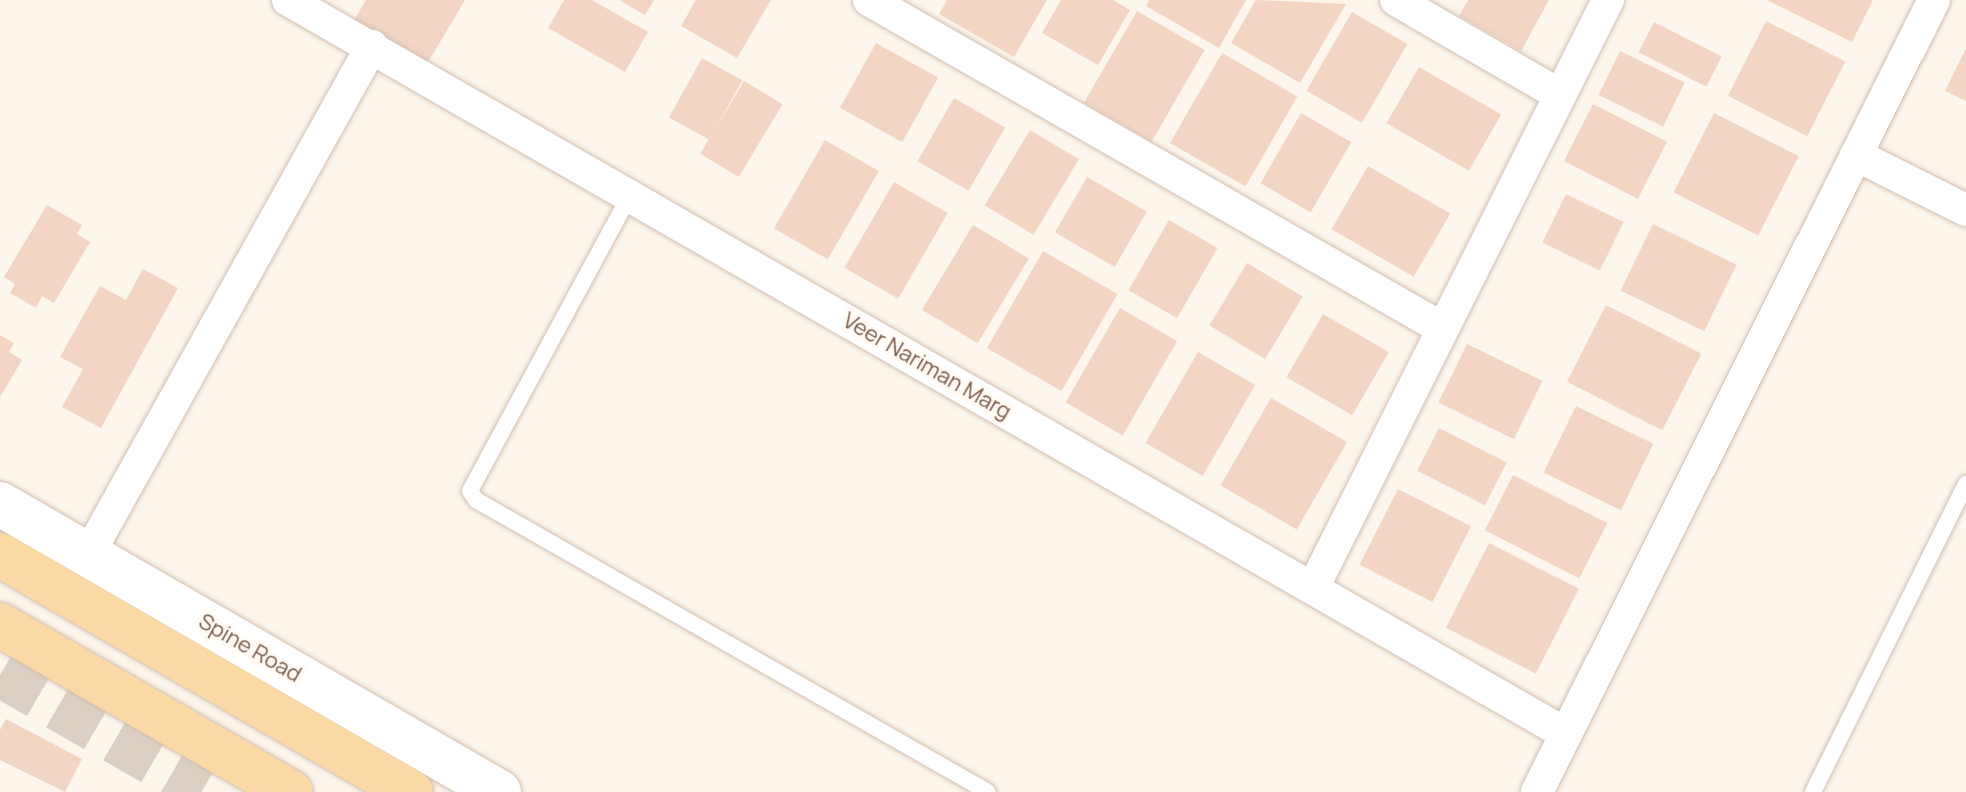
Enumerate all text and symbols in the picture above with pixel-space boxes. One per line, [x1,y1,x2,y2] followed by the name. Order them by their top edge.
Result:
[838,307,1016,425] street label: Veer Nariman Marg
[194,608,306,688] street label: Spine Road

